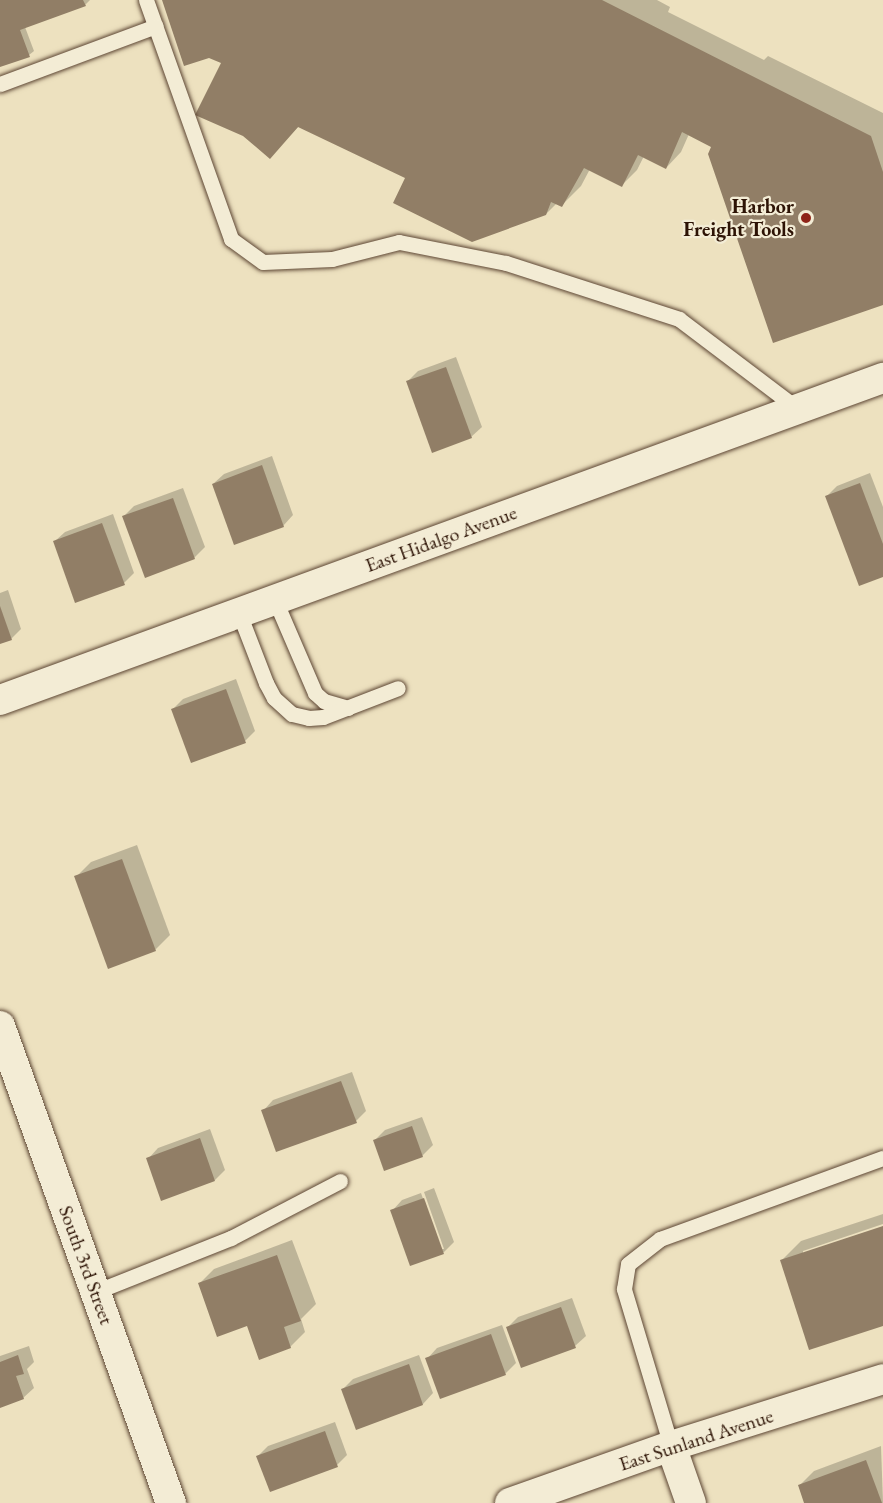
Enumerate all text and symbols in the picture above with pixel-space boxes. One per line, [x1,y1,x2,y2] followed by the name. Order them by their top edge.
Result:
[683,195,794,242] place label: Harbor Freight Tools
[799,211,813,225] marker: Harbor Freight Tools
[362,500,520,578] street label: East Hidalgo Avenue
[53,1202,119,1328] street label: South 3rd Street
[616,1404,776,1476] street label: East Sunland Avenue

